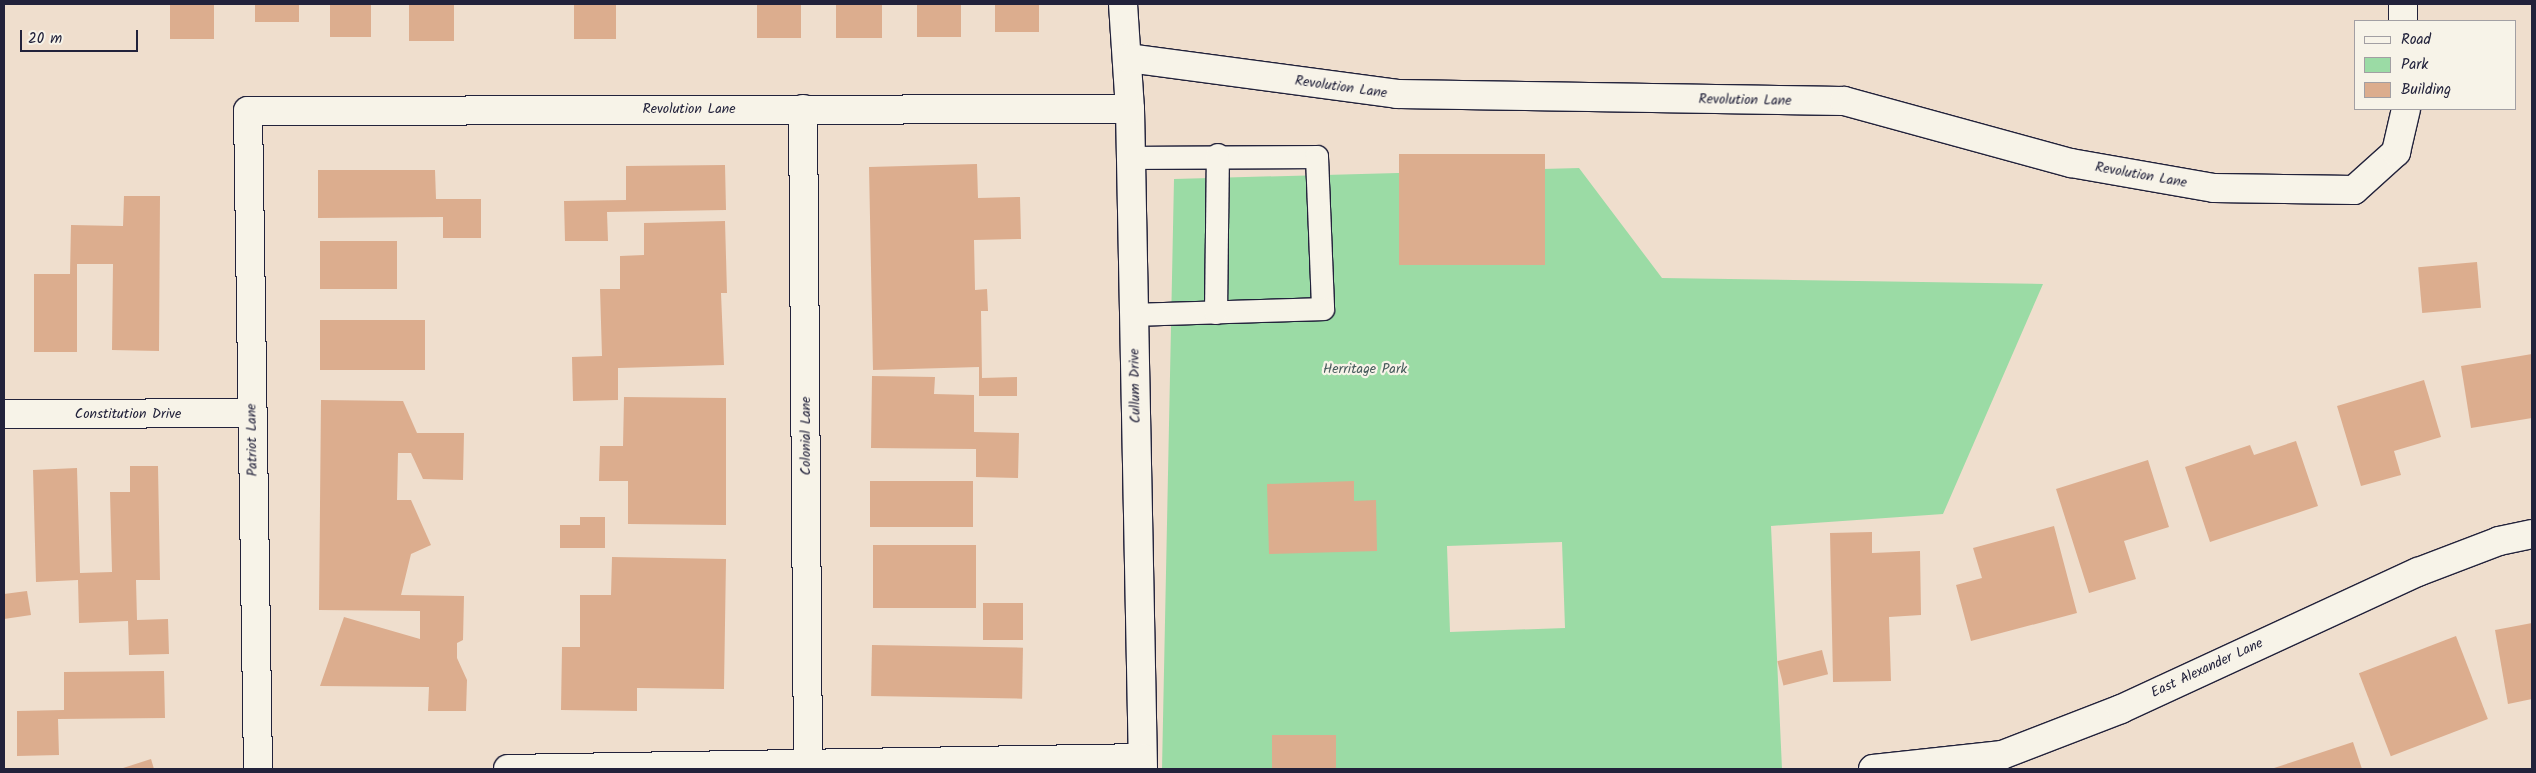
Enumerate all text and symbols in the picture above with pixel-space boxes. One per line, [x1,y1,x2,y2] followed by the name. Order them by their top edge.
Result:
[22,20,140,52] scale bar
[2354,20,2516,110] legend
[28,27,62,51] text: 20 m
[2401,28,2431,52] text: Road
[2401,53,2428,77] text: Park
[1294,72,1388,102] street label: Revolution Lane
[2401,78,2451,102] text: Building
[1698,91,1792,109] street label: Revolution Lane
[642,101,736,117] street label: Revolution Lane
[2094,159,2188,191] street label: Revolution Lane
[1126,349,1144,423] street label: Cullum Drive
[1323,361,1407,377] park label: Herritage Park
[798,397,814,475] street label: Colonial Lane
[243,403,261,477] street label: Patriot Lane
[75,406,181,422] street label: Constitution Drive
[2148,635,2266,701] street label: East Alexander Lane

